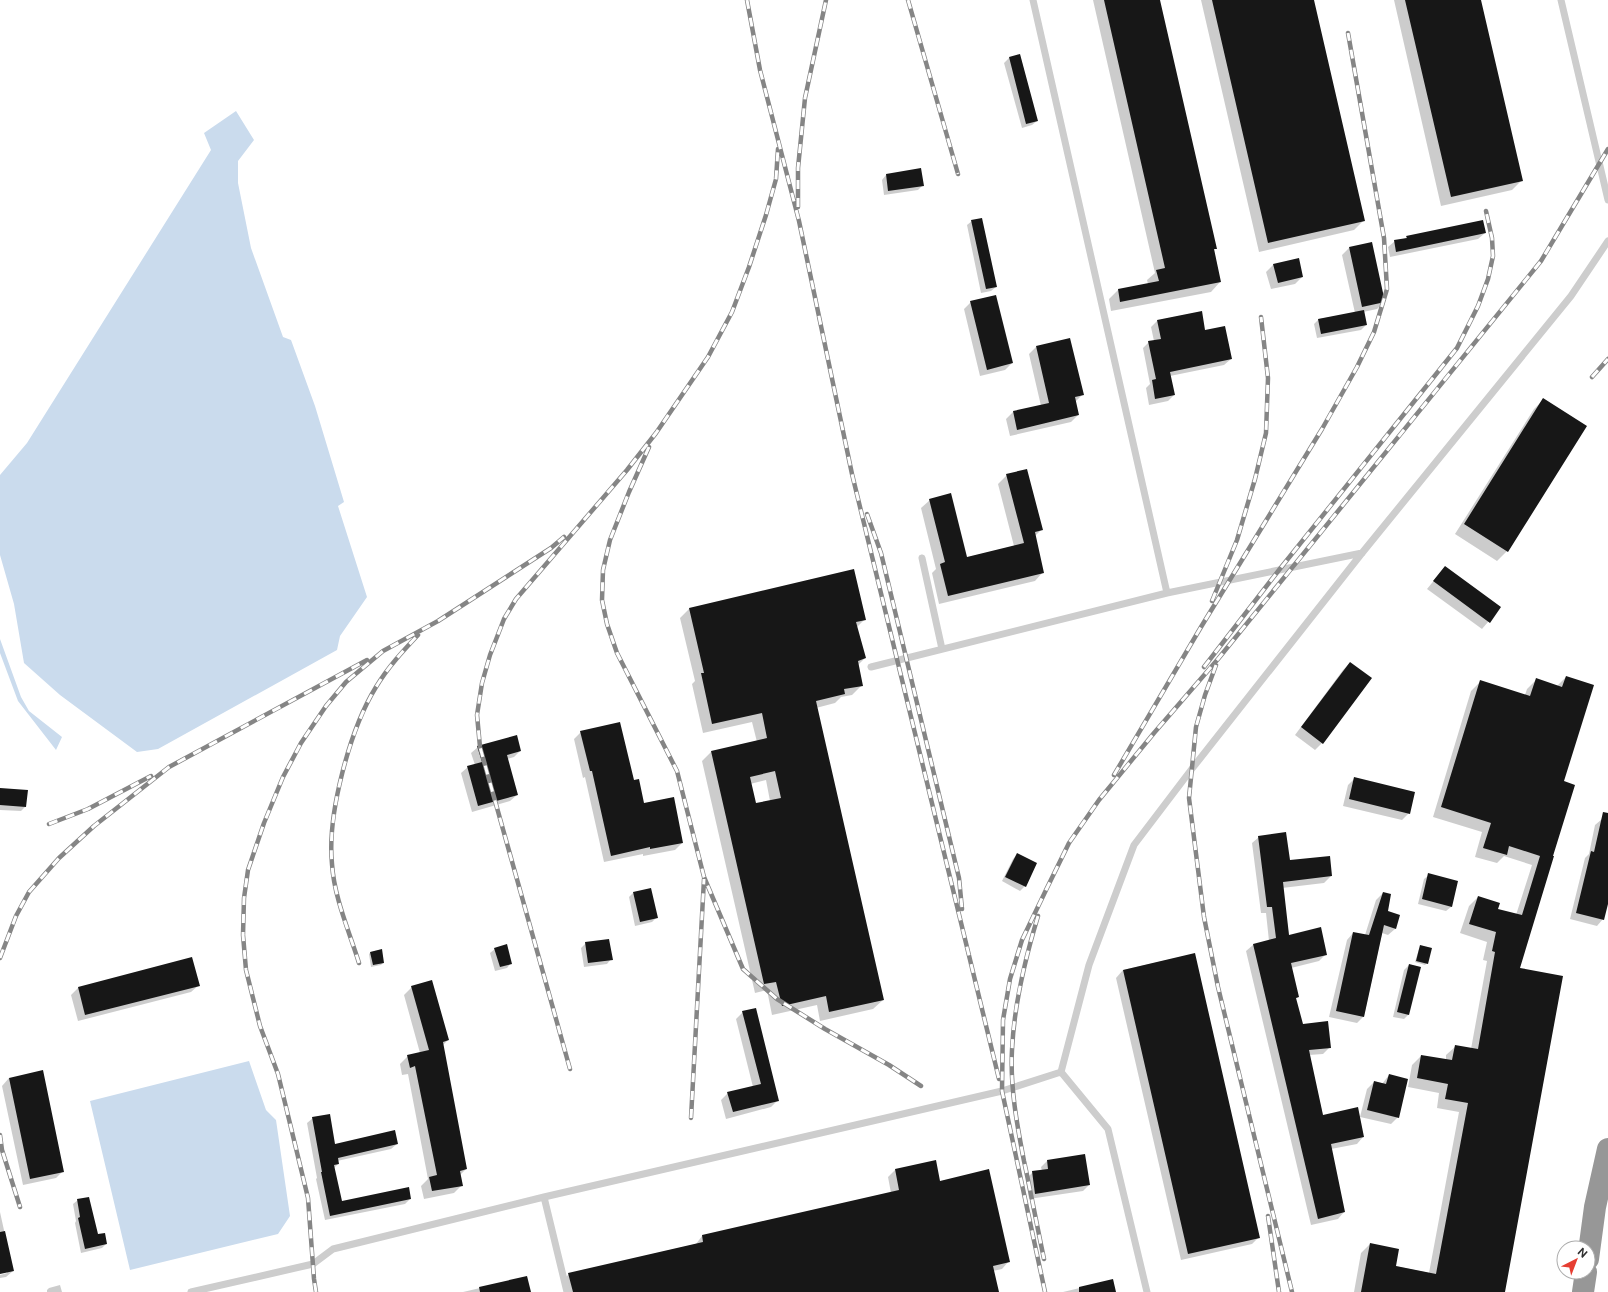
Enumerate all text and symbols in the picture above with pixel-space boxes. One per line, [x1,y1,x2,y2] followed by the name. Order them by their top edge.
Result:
[1556,1240,1596,1280] north arrow
[1575,1245,1590,1260] text: N

